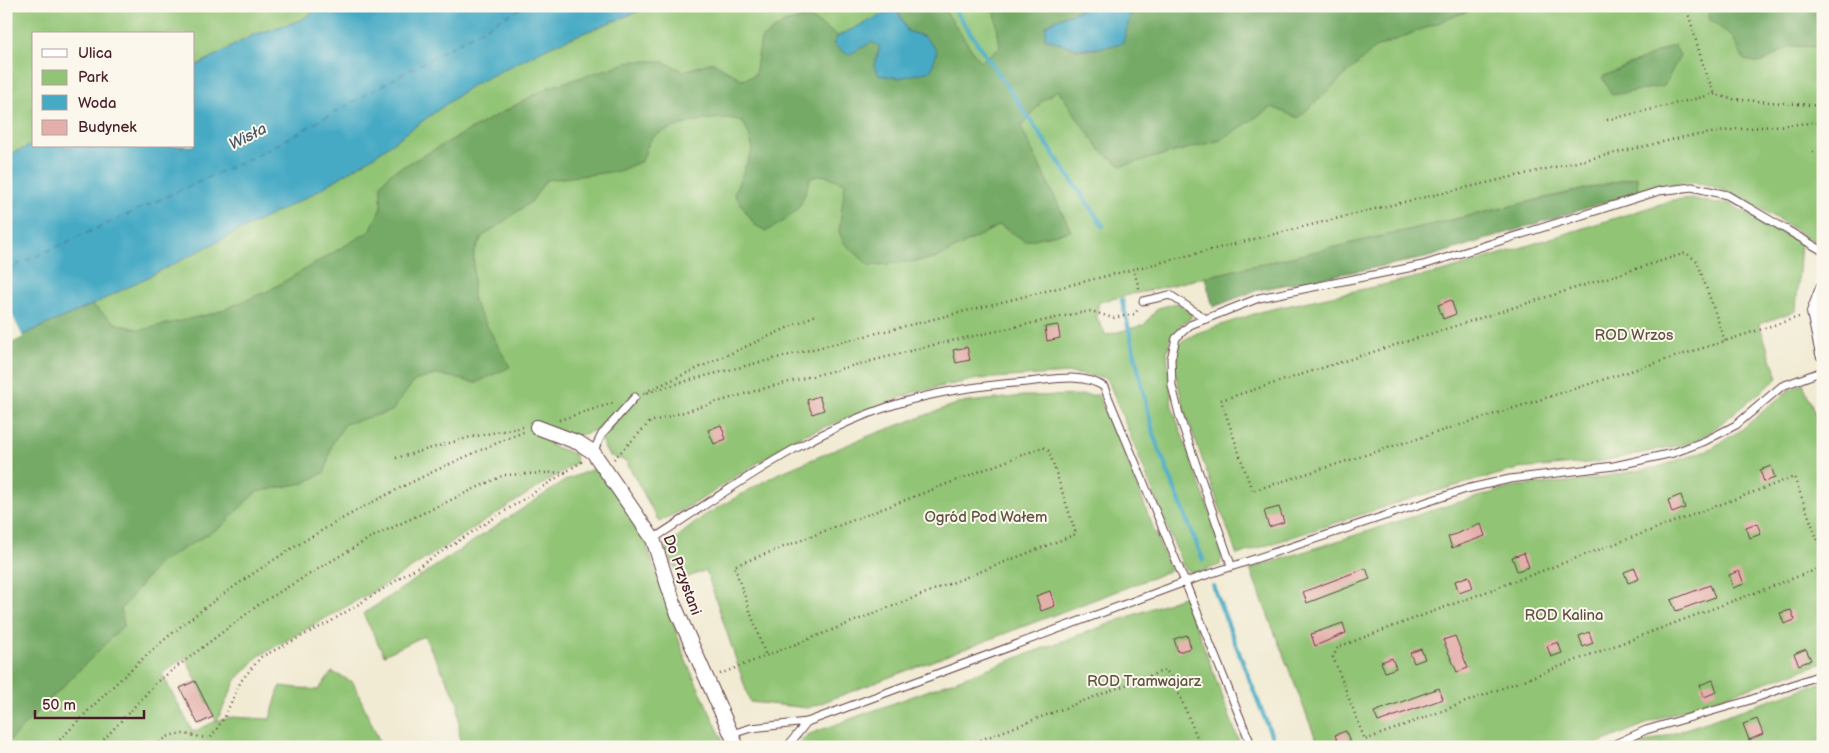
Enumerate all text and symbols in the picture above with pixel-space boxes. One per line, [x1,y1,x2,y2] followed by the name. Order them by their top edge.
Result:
[32,32,195,148] legend
[78,44,112,63] text: Ulica
[78,68,109,87] text: Park
[78,94,116,113] text: Woda
[78,118,137,137] text: Budynek
[226,120,270,154] water label: Wisła
[1595,326,1674,345] park label: ROD Wrzos
[925,508,1047,527] park label: Ogród Pod Wałem
[659,532,705,618] street label: Do Przystani
[1525,606,1603,625] park label: ROD Kalina
[1087,672,1202,691] park label: ROD Tramwajarz
[35,688,144,720] scale bar
[42,696,76,715] text: 50 m

